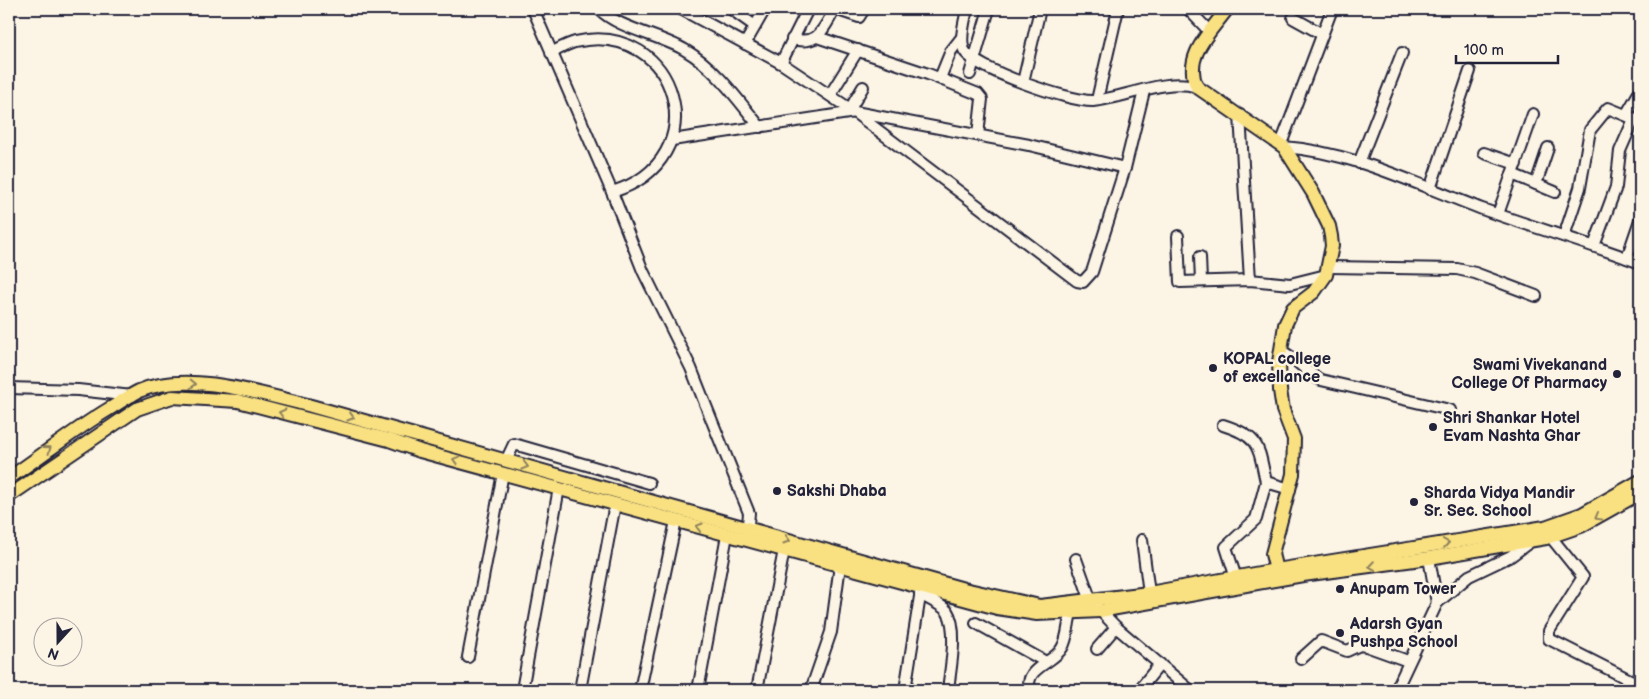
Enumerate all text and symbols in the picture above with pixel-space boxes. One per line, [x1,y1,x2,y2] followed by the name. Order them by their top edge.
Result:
[1456,32,1559,64] scale bar
[1464,41,1504,60] text: 100 m
[1223,350,1331,387] place label: KOPAL college of excellance
[1451,356,1608,393] place label: Swami Vivekanand College Of Pharmacy
[1207,362,1219,374] marker: KOPAL college of excellance
[1611,368,1623,380] marker: Swami Vivekanand College Of Pharmacy
[189,379,197,389] one-way arrow
[278,408,287,419] one-way arrow
[1443,409,1581,446] place label: Shri Shankar Hotel Evam Nashta Ghar
[347,412,355,422] one-way arrow
[1427,421,1439,433] marker: Shri Shankar Hotel Evam Nashta Ghar
[42,447,51,455] one-way arrow
[452,456,461,466] one-way arrow
[520,460,528,470] one-way arrow
[787,482,887,501] place label: Sakshi Dhaba
[1424,484,1575,521] place label: Sharda Vidya Mandir Sr. Sec. School
[771,485,783,497] marker: Sakshi Dhaba
[1408,496,1420,508] marker: Sharda Vidya Mandir Sr. Sec. School
[1594,511,1603,521] one-way arrow
[694,522,703,533] one-way arrow
[782,534,790,544] one-way arrow
[1442,538,1450,549] one-way arrow
[1367,560,1376,570] one-way arrow
[1349,580,1457,599] place label: Anupam Tower
[1334,583,1346,595] marker: Anupam Tower
[1349,615,1458,652] place label: Adarsh Gyan Pushpa School
[32,616,82,666] north arrow
[1334,627,1346,639] marker: Adarsh Gyan Pushpa School
[46,644,61,663] text: N

